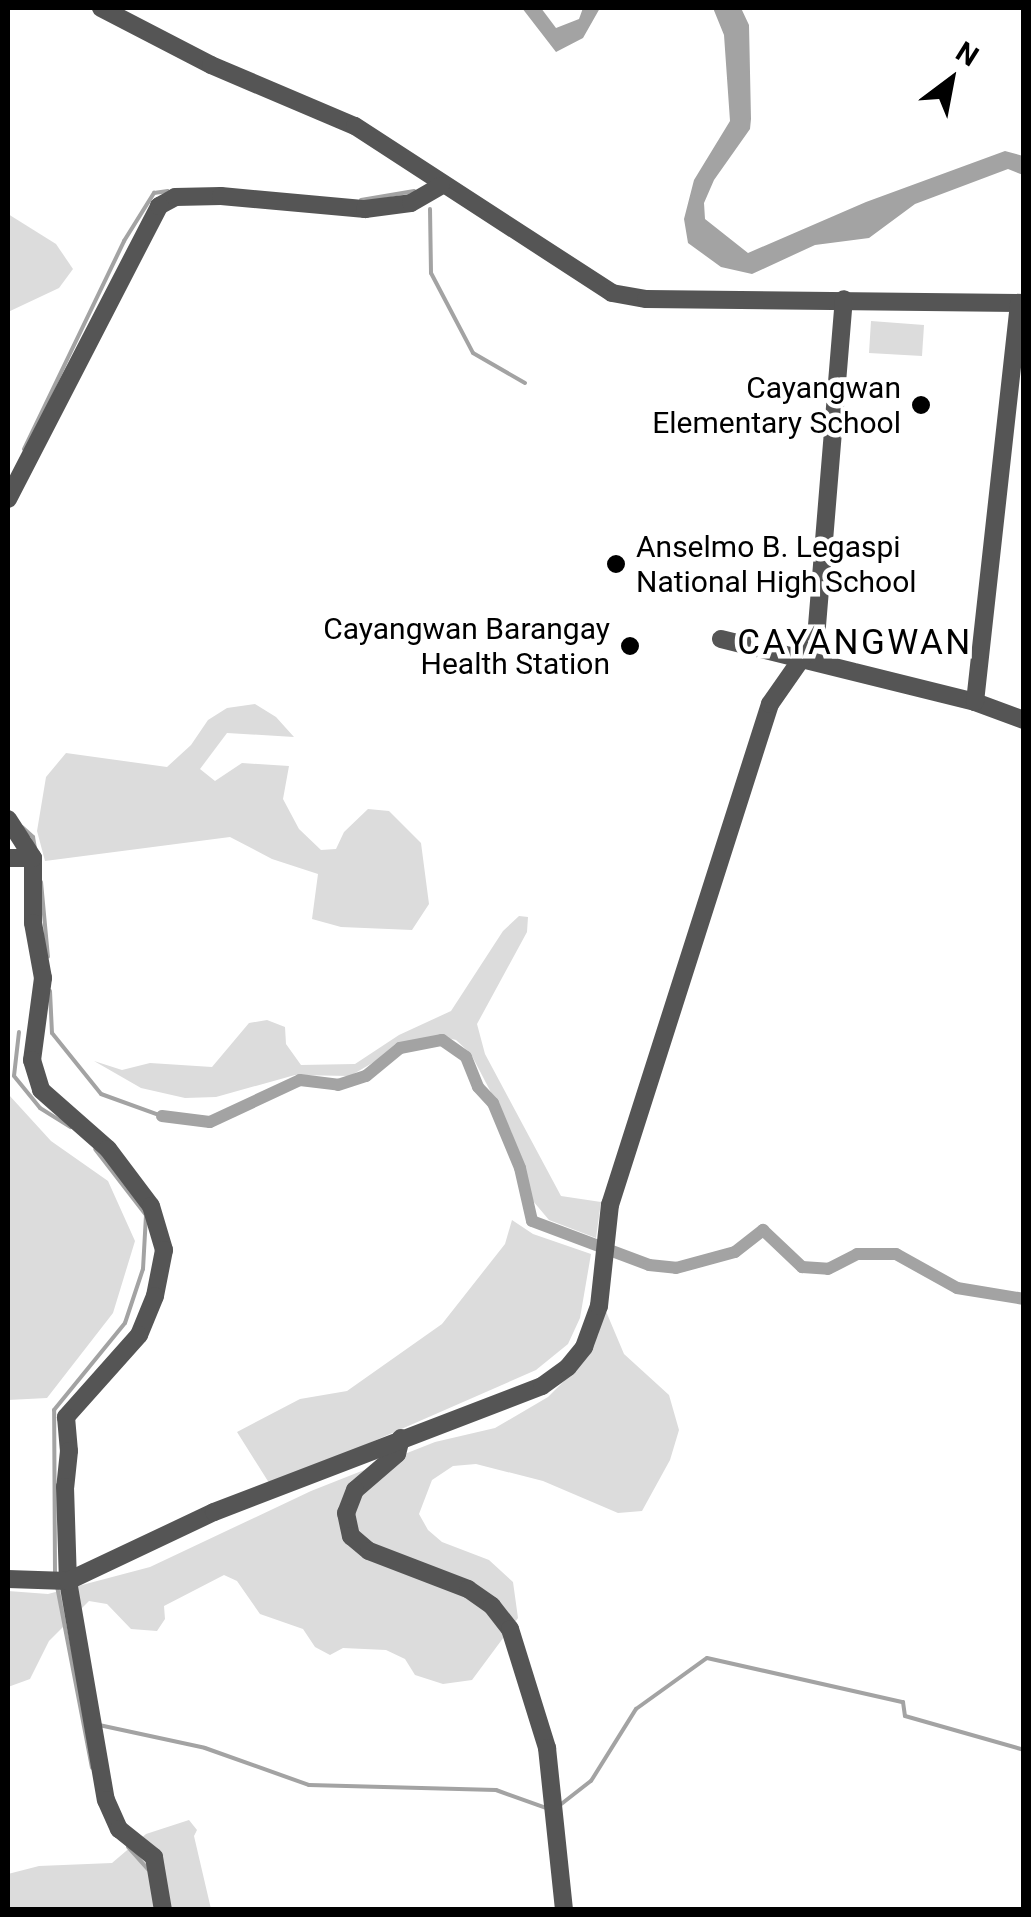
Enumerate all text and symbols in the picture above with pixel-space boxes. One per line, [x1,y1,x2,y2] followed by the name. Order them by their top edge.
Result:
[901,30,1001,130] north arrow
[950,35,984,73] text: N
[652,370,901,440] place label: Cayangwan Elementary School
[910,394,932,416] marker: Cayangwan Elementary School
[636,529,917,600] place label: Anselmo B. Legaspi National High School
[605,553,627,575] marker: Anselmo B. Legaspi National High School
[323,611,610,682] place label: Cayangwan Barangay Health Station
[737,622,973,664] district label: CAYANGWAN
[619,635,641,657] marker: Cayangwan Barangay Health Station

